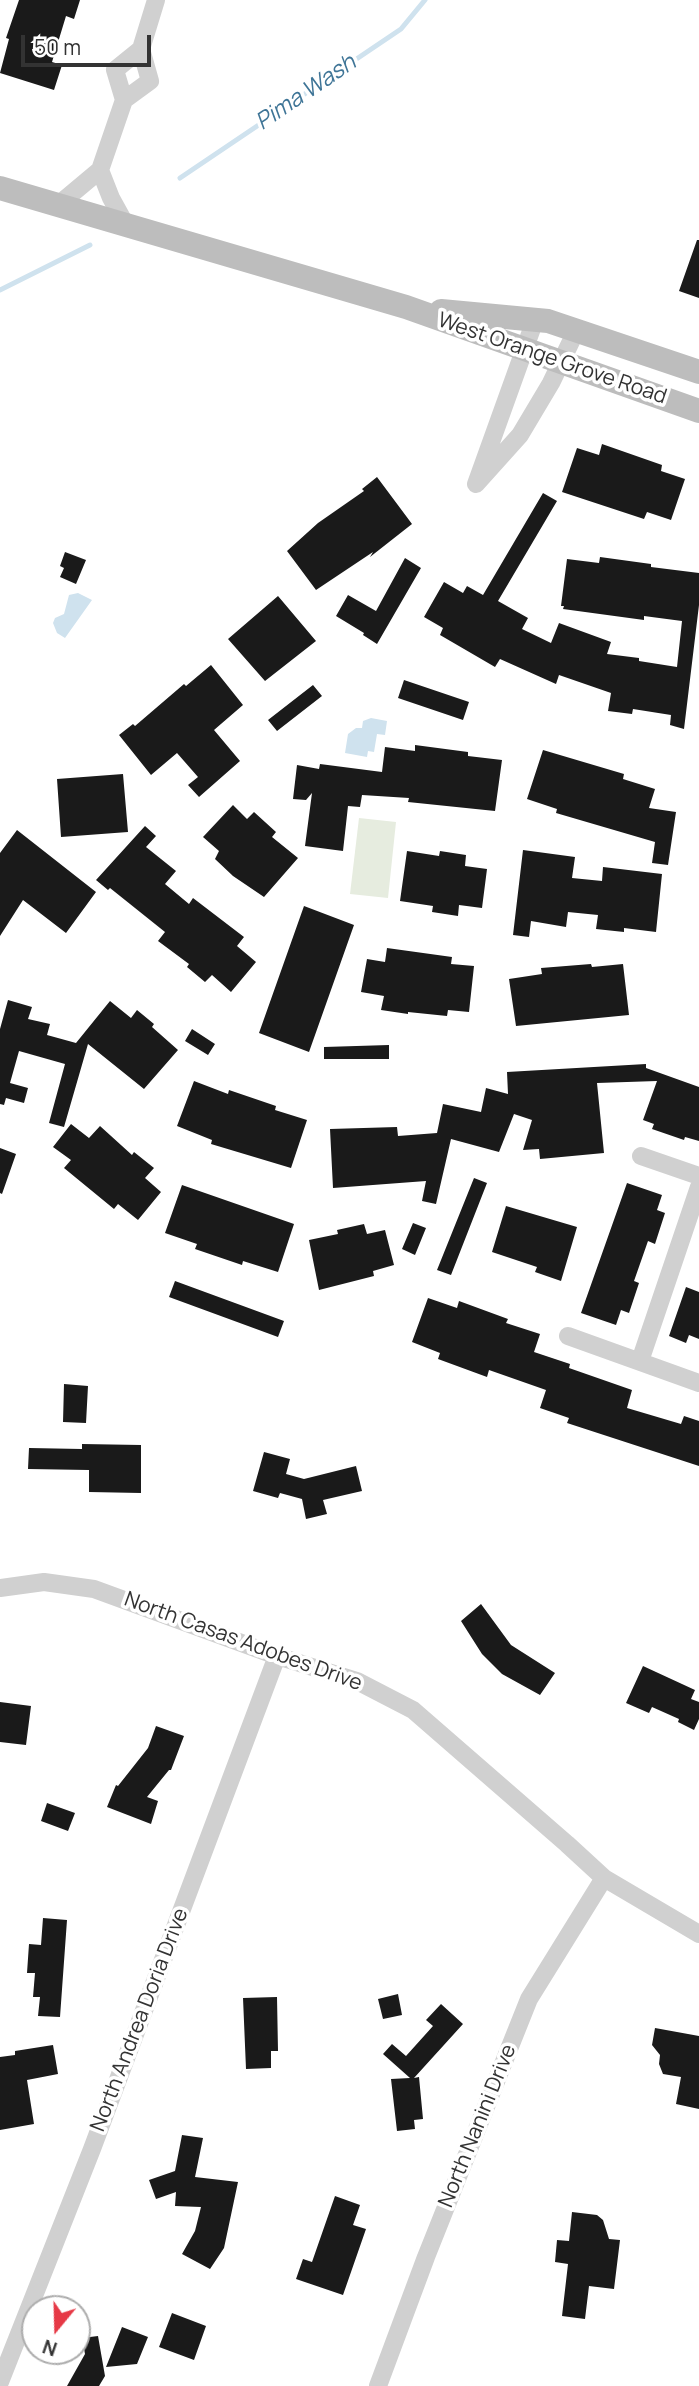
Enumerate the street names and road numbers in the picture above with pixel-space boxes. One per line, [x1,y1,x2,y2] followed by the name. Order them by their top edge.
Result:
[434,308,670,410] street label: West Orange Grove Road
[121,1587,365,1697] street label: North Casas Adobes Drive
[86,1905,194,2135] street label: North Andrea Doria Drive
[434,2041,522,2211] street label: North Nanini Drive

